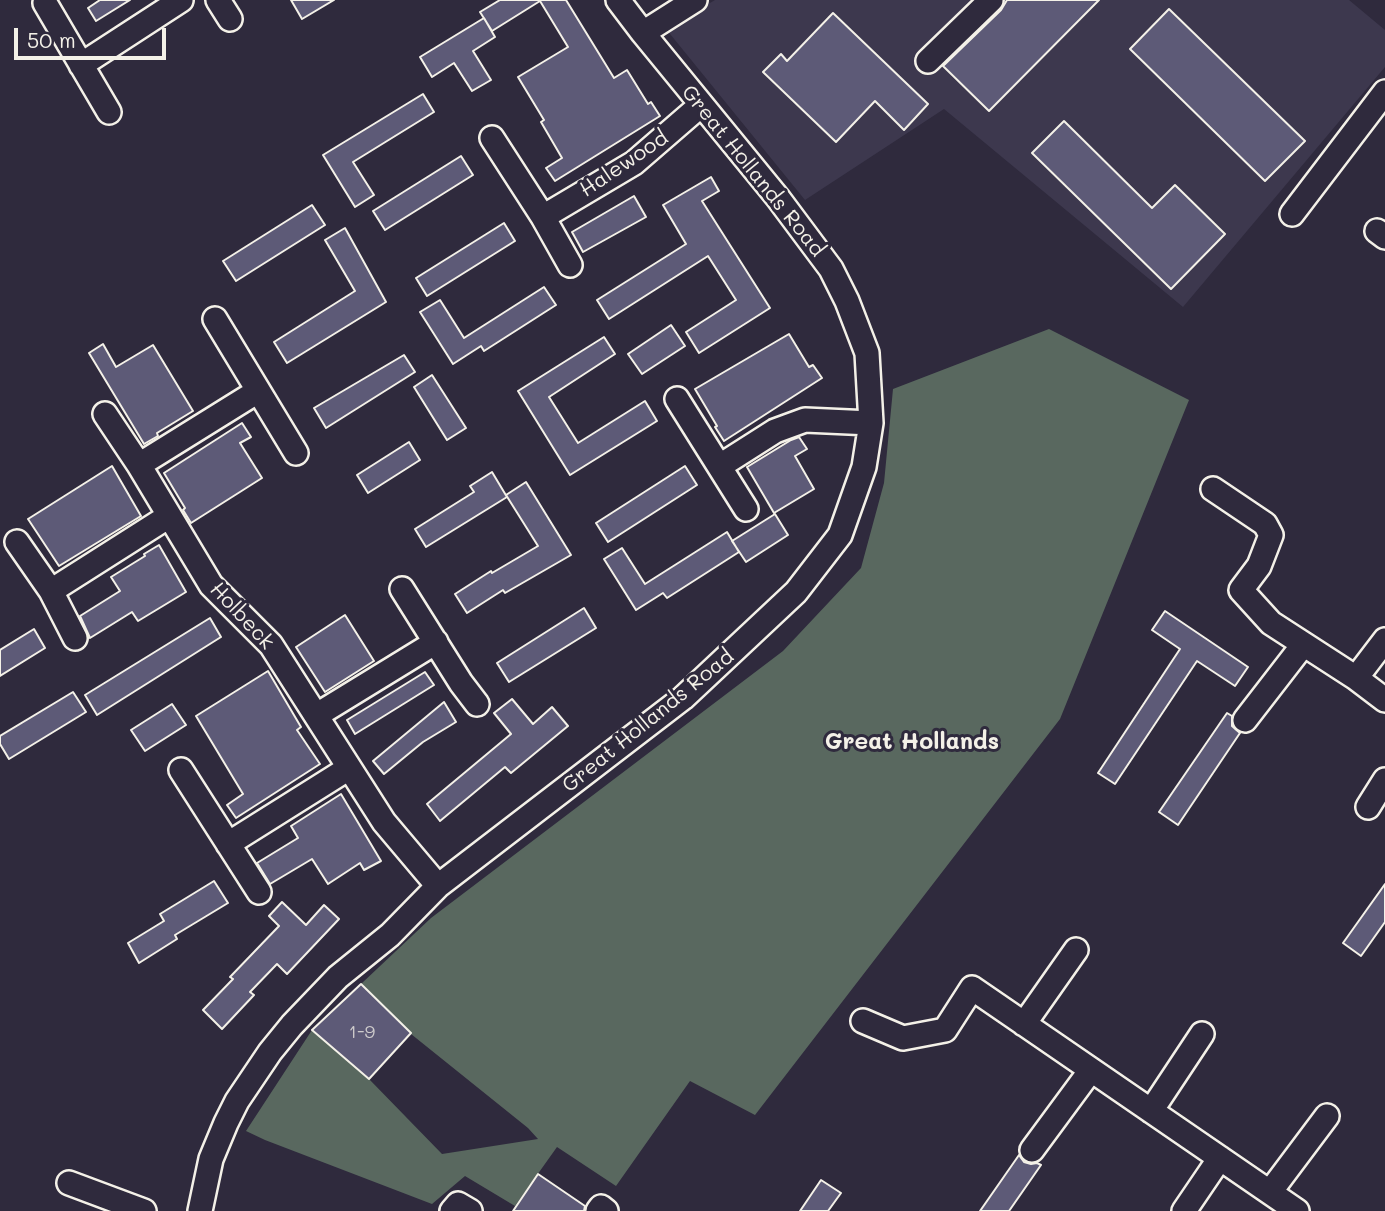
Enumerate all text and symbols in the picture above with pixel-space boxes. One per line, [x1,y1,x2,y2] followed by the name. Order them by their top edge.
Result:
[18,14,170,58] scale bar
[27,26,76,53] text: 50 m
[676,80,830,262] street label: Great Hollands Road
[575,125,673,203] street label: Halewood
[205,577,279,655] street label: Holbeck
[557,644,739,798] street label: Great Hollands Road
[825,728,999,756] district label: Great Hollands
[349,1021,375,1043] house number: 1-9

